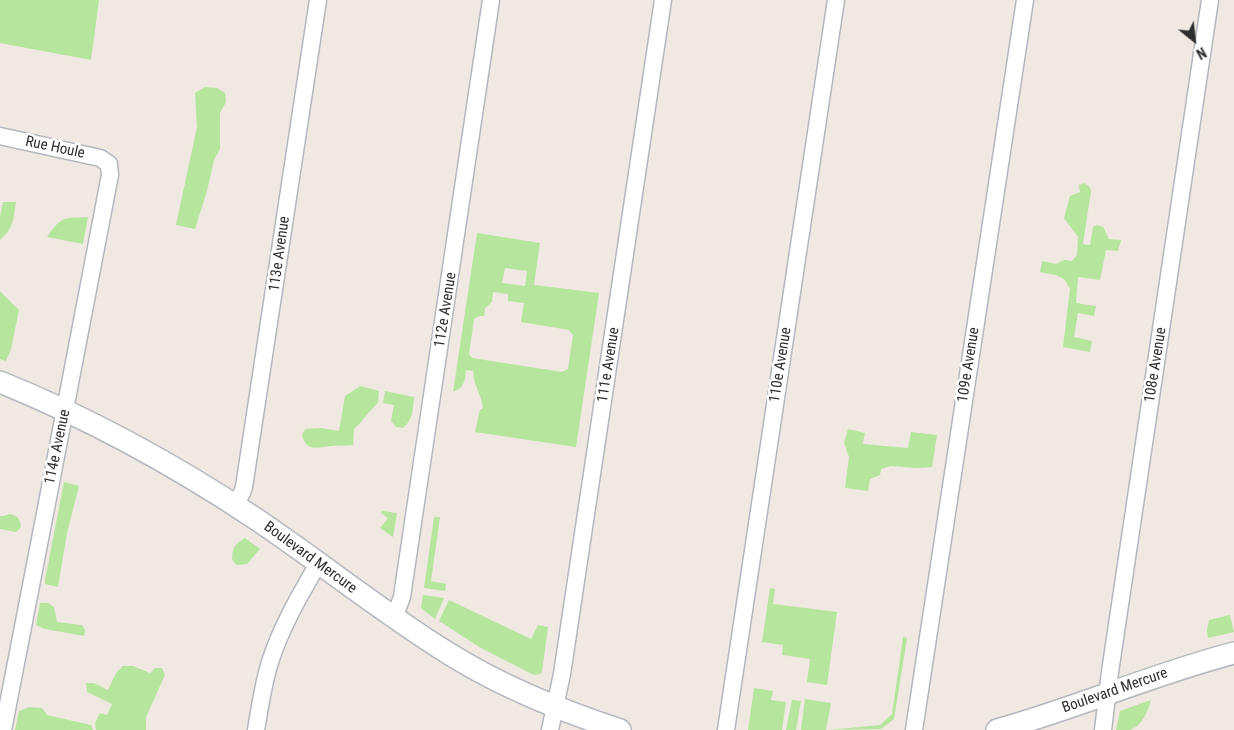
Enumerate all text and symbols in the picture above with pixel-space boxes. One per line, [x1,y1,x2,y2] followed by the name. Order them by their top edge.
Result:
[1169,15,1219,65] north arrow
[1194,44,1209,62] text: N
[24,133,86,163] street label: Rue Houle
[266,215,294,293] street label: 113e Avenue
[431,271,461,349] street label: 112e Avenue
[594,326,624,404] street label: 111e Avenue
[766,326,796,404] street label: 110e Avenue
[954,326,984,404] street label: 109e Avenue
[1141,326,1171,404] street label: 108e Avenue
[41,408,75,486] street label: 114e Avenue
[260,518,360,598] street label: Boulevard Mercure
[1060,664,1170,718] street label: Boulevard Mercure

